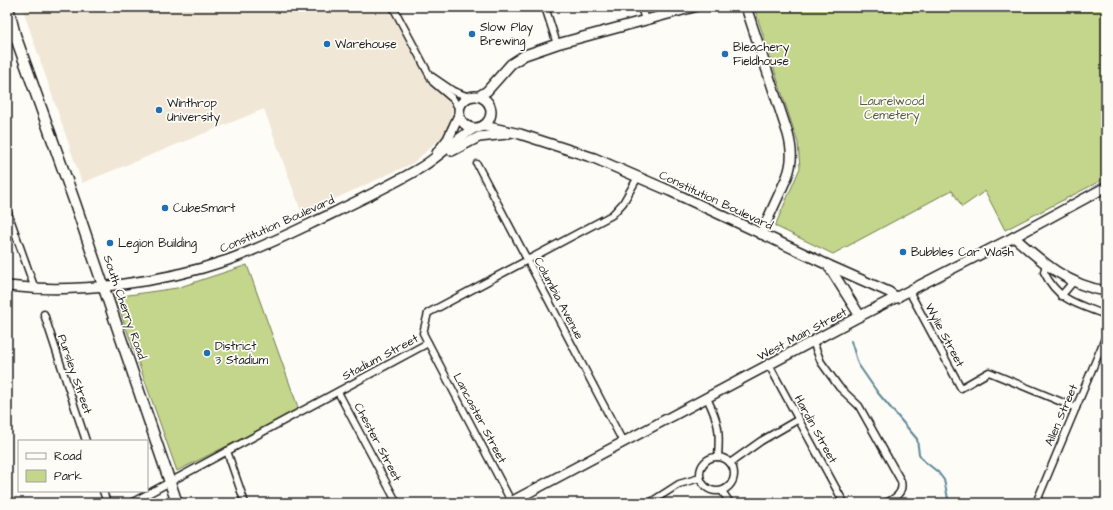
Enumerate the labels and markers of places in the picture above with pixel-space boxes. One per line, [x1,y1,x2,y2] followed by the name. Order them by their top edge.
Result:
[480,19,534,51] place label: Slow Play Brewing
[467,29,477,39] marker: Slow Play Brewing
[335,36,397,53] place label: Warehouse
[322,39,332,49] marker: Warehouse
[733,39,790,70] place label: Bleachery Fieldhouse
[720,49,730,59] marker: Bleachery Fieldhouse
[167,95,221,127] place label: Winthrop University
[154,105,164,115] marker: Winthrop University
[173,200,236,217] place label: CubeSmart
[160,203,170,213] marker: CubeSmart
[118,235,197,253] place label: Legion Building
[105,238,115,248] marker: Legion Building
[911,244,1014,261] place label: Bubbles Car Wash
[898,247,908,257] marker: Bubbles Car Wash
[215,338,269,369] place label: District 3 Stadium
[202,348,212,358] marker: District 3 Stadium

